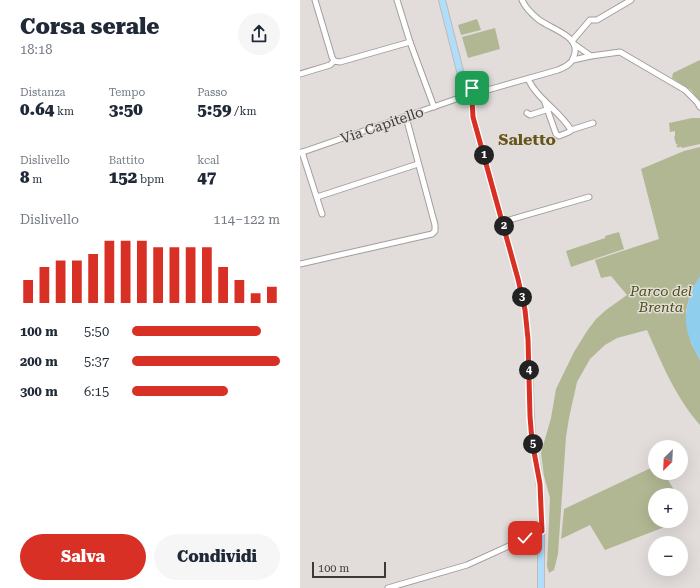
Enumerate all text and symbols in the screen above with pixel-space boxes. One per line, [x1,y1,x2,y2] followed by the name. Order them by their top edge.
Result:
[238,13,280,55] button: share
[20,14,160,39] text: Corsa serale
[20,42,52,57] text: 18:18
[455,71,489,105] pin
[461,77,483,99] icon: arrive
[20,86,66,99] text: Distanza
[109,86,145,99] text: Tempo
[197,86,227,99] text: Passo
[20,99,54,119] text: 0.64
[109,99,143,119] text: 3:50
[197,99,232,119] text: 5:59
[338,103,426,147] street label: Via Capitello
[54,105,74,118] text: km
[232,105,257,118] text: /km
[498,130,556,149] district label: Saletto
[474,145,494,165] pin: 1
[481,148,487,161] text: 1
[20,154,70,167] text: Dislivello
[109,154,144,167] text: Battito
[197,154,219,167] text: kcal
[20,167,30,187] text: 8
[109,167,137,187] text: 152
[197,167,216,187] text: 47
[30,173,42,186] text: m
[137,173,164,186] text: bpm
[20,212,79,227] text: Dislivello
[213,212,280,227] text: 114–122 m
[494,216,514,236] pin: 2
[501,219,507,232] text: 2
[629,283,692,315] park label: Parco del Brenta
[512,287,532,307] pin: 3
[519,290,525,303] text: 3
[20,324,58,339] text: 100 m
[84,324,109,339] text: 5:50
[20,354,58,369] text: 200 m
[84,354,109,369] text: 5:37
[519,360,539,380] pin: 4
[526,363,532,376] text: 4
[20,384,58,399] text: 300 m
[84,384,109,399] text: 6:15
[523,434,543,454] pin: 5
[530,437,536,450] text: 5
[648,440,688,480] north arrow
[648,440,688,576] map controls
[648,488,688,528] button: +
[508,521,542,555] pin
[514,527,536,549] icon: check
[20,534,146,580] button: Salva
[154,534,280,580] button: Condividi
[648,536,688,576] button: −
[312,560,386,579] scale bar
[318,562,349,575] text: 100 m

